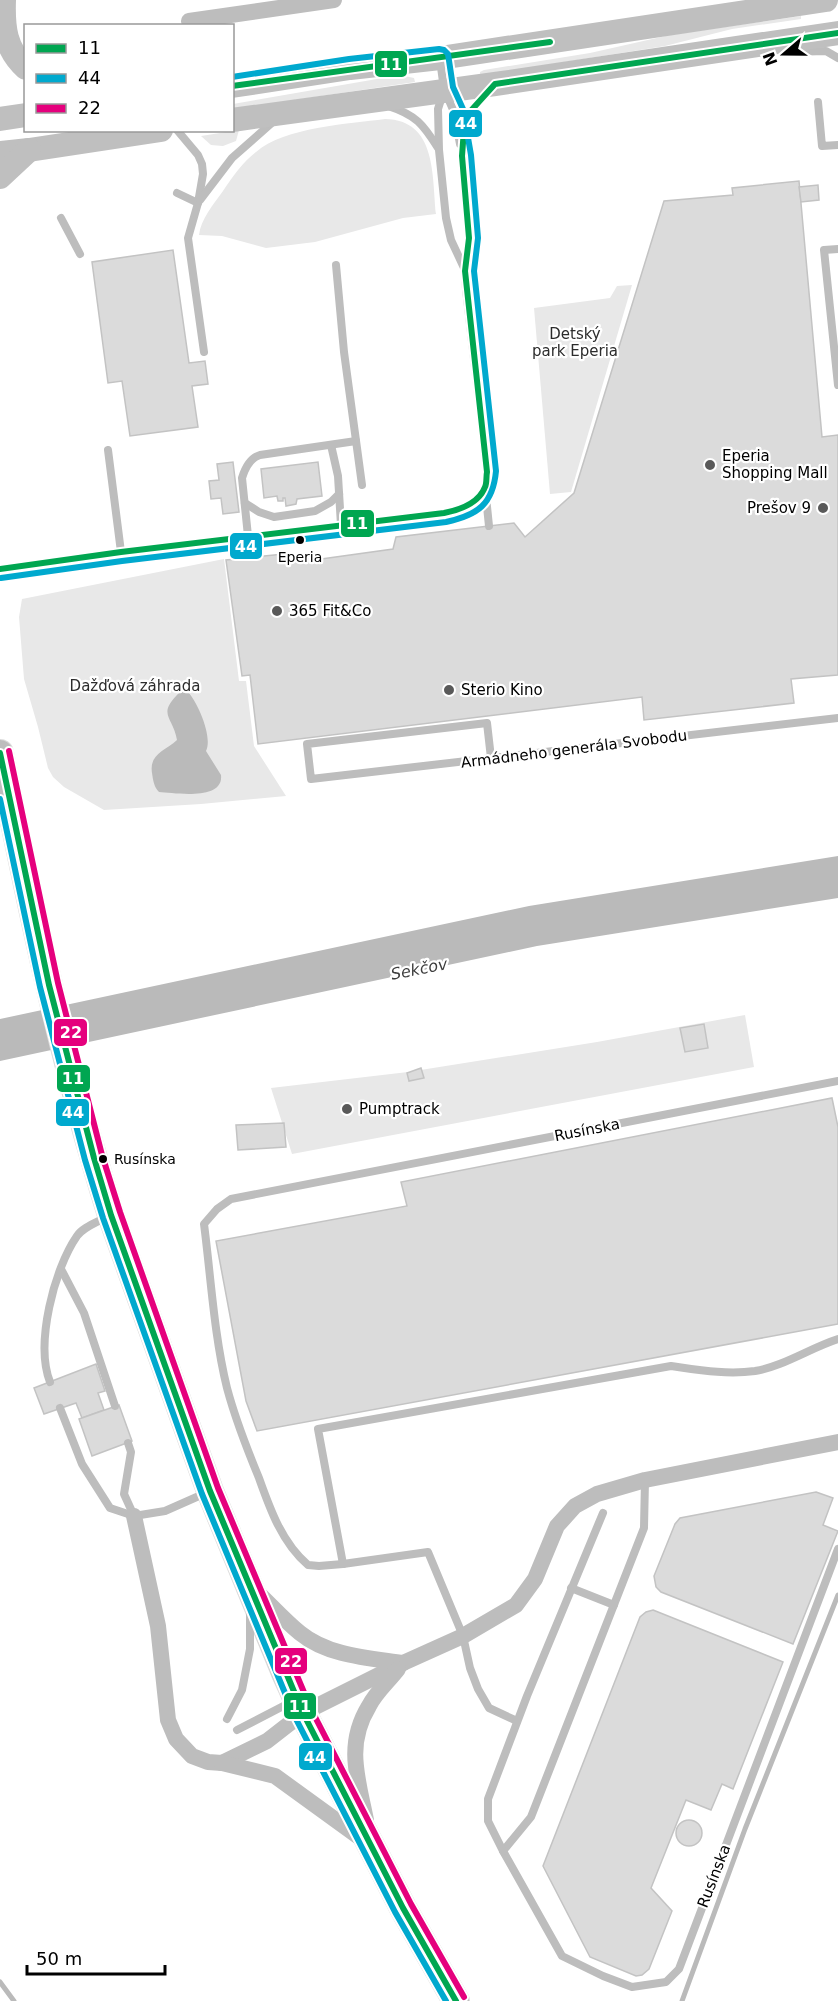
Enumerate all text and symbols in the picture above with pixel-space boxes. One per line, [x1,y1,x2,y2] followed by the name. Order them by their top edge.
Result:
[24,24,234,132] legend
[754,24,814,84] north arrow
[78,37,101,58] text: 11
[759,49,782,69] text: N
[374,50,408,78] line badge: 11
[380,55,402,74] text: 11
[78,67,101,88] text: 44
[78,97,101,118] text: 22
[448,109,483,138] line badge: 44
[455,114,477,133] text: 44
[532,325,618,360] park label: Detský park Eperia
[722,447,828,482] place label: Eperia Shopping Mall
[703,458,717,472] marker: Eperia Shopping Mall
[747,499,811,517] place label: Prešov 9
[816,501,830,515] marker: Prešov 9
[340,509,375,538] line badge: 11
[346,514,368,533] text: 11
[229,532,263,560] line badge: 44
[294,534,306,546] marker: Eperia
[235,537,257,556] text: 44
[278,549,322,565] place label: Eperia
[289,602,371,620] place label: 365 Fit&Co
[270,604,284,618] marker: 365 Fit&Co
[70,677,200,695] park label: Dažďová záhrada
[461,681,543,699] place label: Sterio Kino
[442,683,456,697] marker: Sterio Kino
[460,726,688,772] street label: Armádneho generála Svobodu
[389,954,449,984] water label: Sekčov
[53,1018,88,1047] line badge: 22
[60,1023,82,1042] text: 22
[56,1064,91,1093] line badge: 11
[62,1069,84,1088] text: 11
[55,1098,90,1127] line badge: 44
[359,1100,440,1118] place label: Pumptrack
[340,1102,354,1116] marker: Pumptrack
[62,1103,84,1122] text: 44
[553,1115,621,1145] street label: Rusínska
[114,1151,176,1167] place label: Rusínska
[97,1153,109,1165] marker: Rusínska
[274,1647,308,1675] line badge: 22
[280,1652,302,1671] text: 22
[283,1692,317,1720] line badge: 11
[289,1697,311,1716] text: 11
[298,1742,333,1771] line badge: 44
[304,1748,326,1767] text: 44
[694,1842,734,1910] street label: Rusínska
[27,1938,165,1976] scale bar
[36,1948,82,1969] text: 50 m

